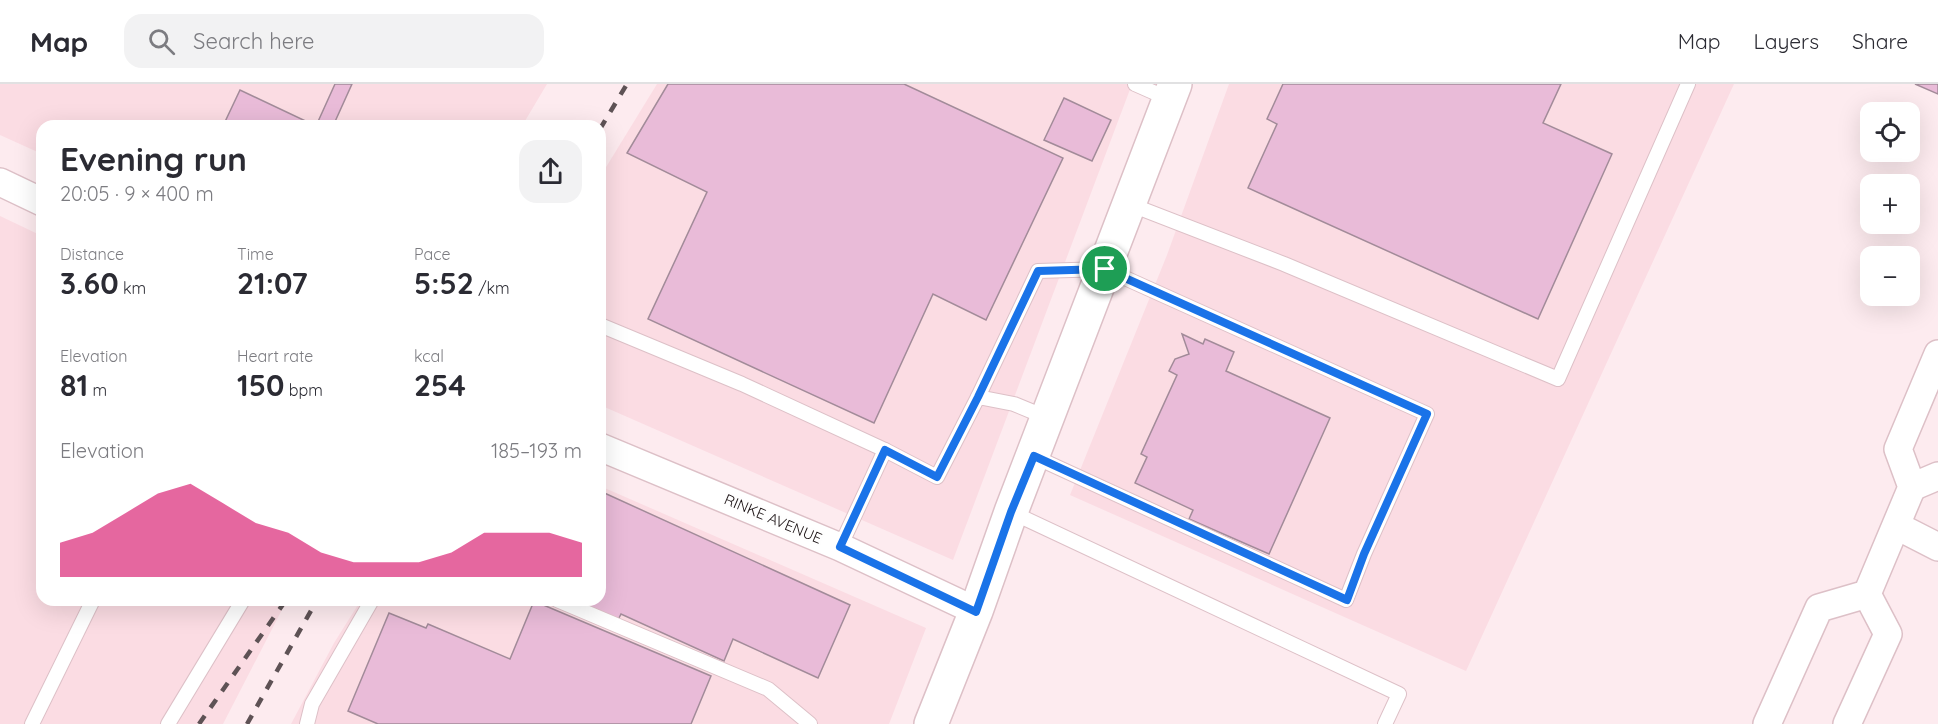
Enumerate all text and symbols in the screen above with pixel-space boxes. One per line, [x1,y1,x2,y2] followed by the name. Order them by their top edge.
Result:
[124,14,544,68] search box
[30,24,88,59] text: Map
[145,25,178,58] icon: search
[193,27,315,55] text: Search here
[1678,28,1721,54] text: Map
[1754,28,1819,54] text: Layers
[1852,28,1908,54] text: Share
[1860,102,1920,306] map controls
[1860,102,1920,162] button: locate
[60,138,247,179] text: Evening run
[519,140,582,203] button: share
[1860,174,1920,234] button: +
[60,181,214,206] text: 20:05 · 9 × 400 m
[1079,243,1130,294] pin
[60,244,124,264] text: Distance
[237,244,274,264] text: Time
[414,244,450,264] text: Pace
[1860,246,1920,306] button: −
[1088,252,1121,285] icon: arrive
[60,264,119,302] text: 3.60
[237,264,308,302] text: 21:07
[414,264,474,302] text: 5:52
[119,278,146,298] text: km
[474,278,510,298] text: /km
[60,346,127,366] text: Elevation
[237,346,313,366] text: Heart rate
[414,346,444,366] text: kcal
[60,366,88,404] text: 81
[237,366,284,404] text: 150
[414,366,466,404] text: 254
[88,380,107,400] text: m
[284,380,323,400] text: bpm
[60,438,144,463] text: Elevation
[491,438,582,463] text: 185–193 m
[721,489,825,548] street label: RINKE AVENUE

